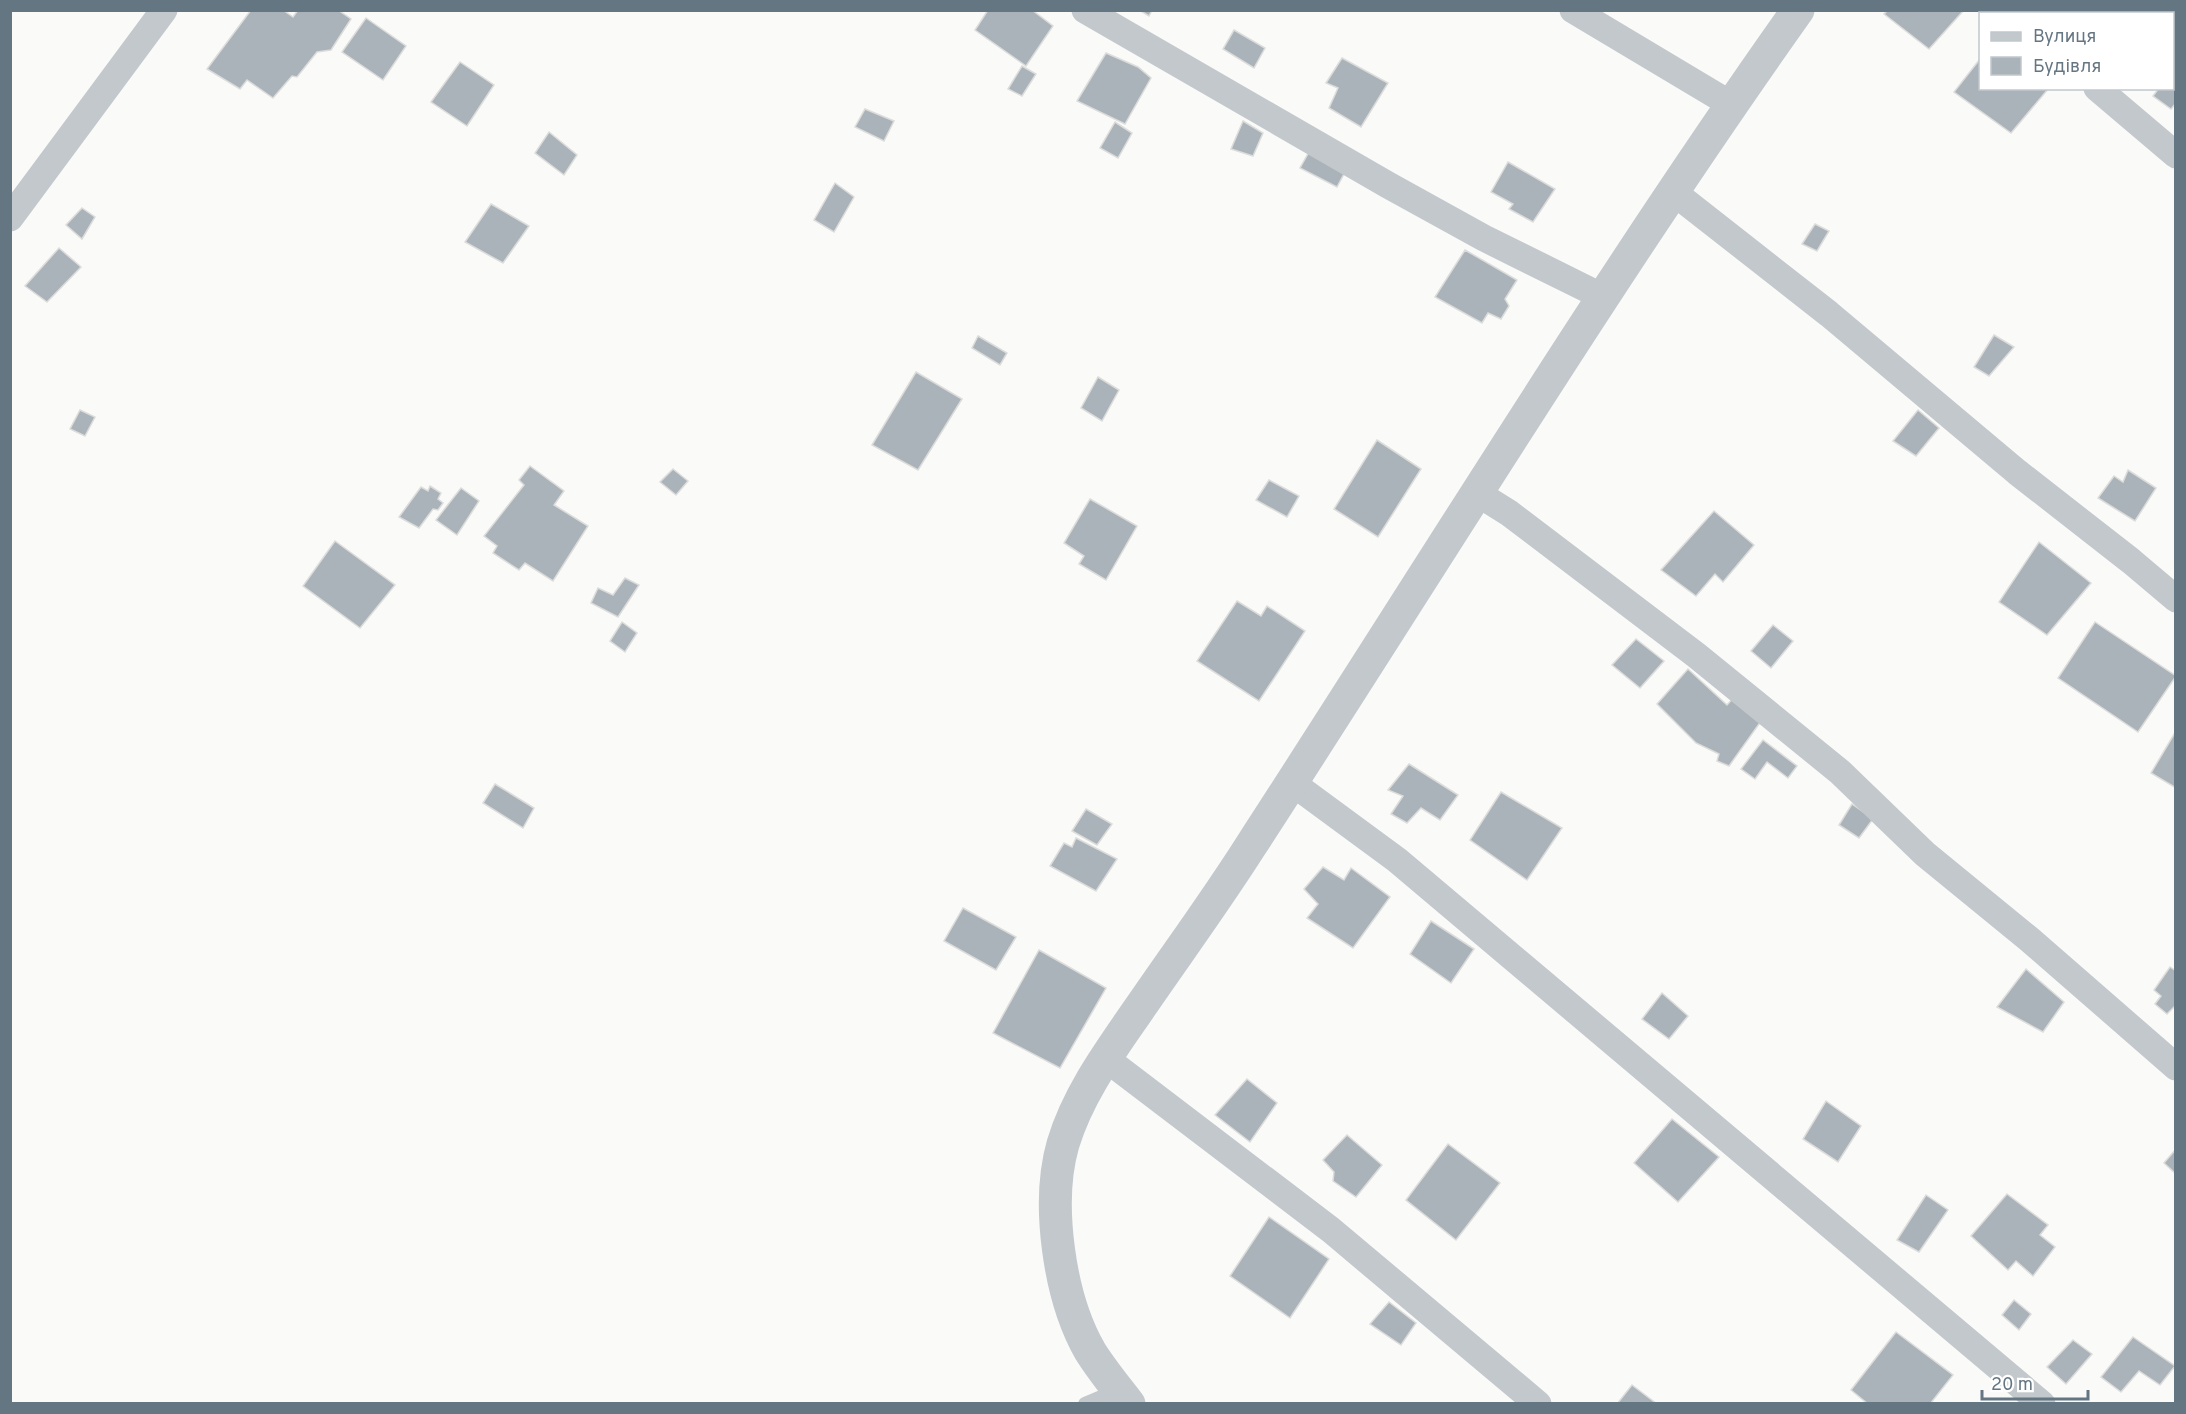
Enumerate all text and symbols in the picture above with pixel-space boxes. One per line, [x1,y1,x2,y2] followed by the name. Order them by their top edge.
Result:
[1979,12,2174,90] legend
[2033,26,2096,49] text: Вулиця
[2033,56,2101,79] text: Будівля
[1982,1363,2088,1401] scale bar
[1991,1374,2033,1397] text: 20 m

